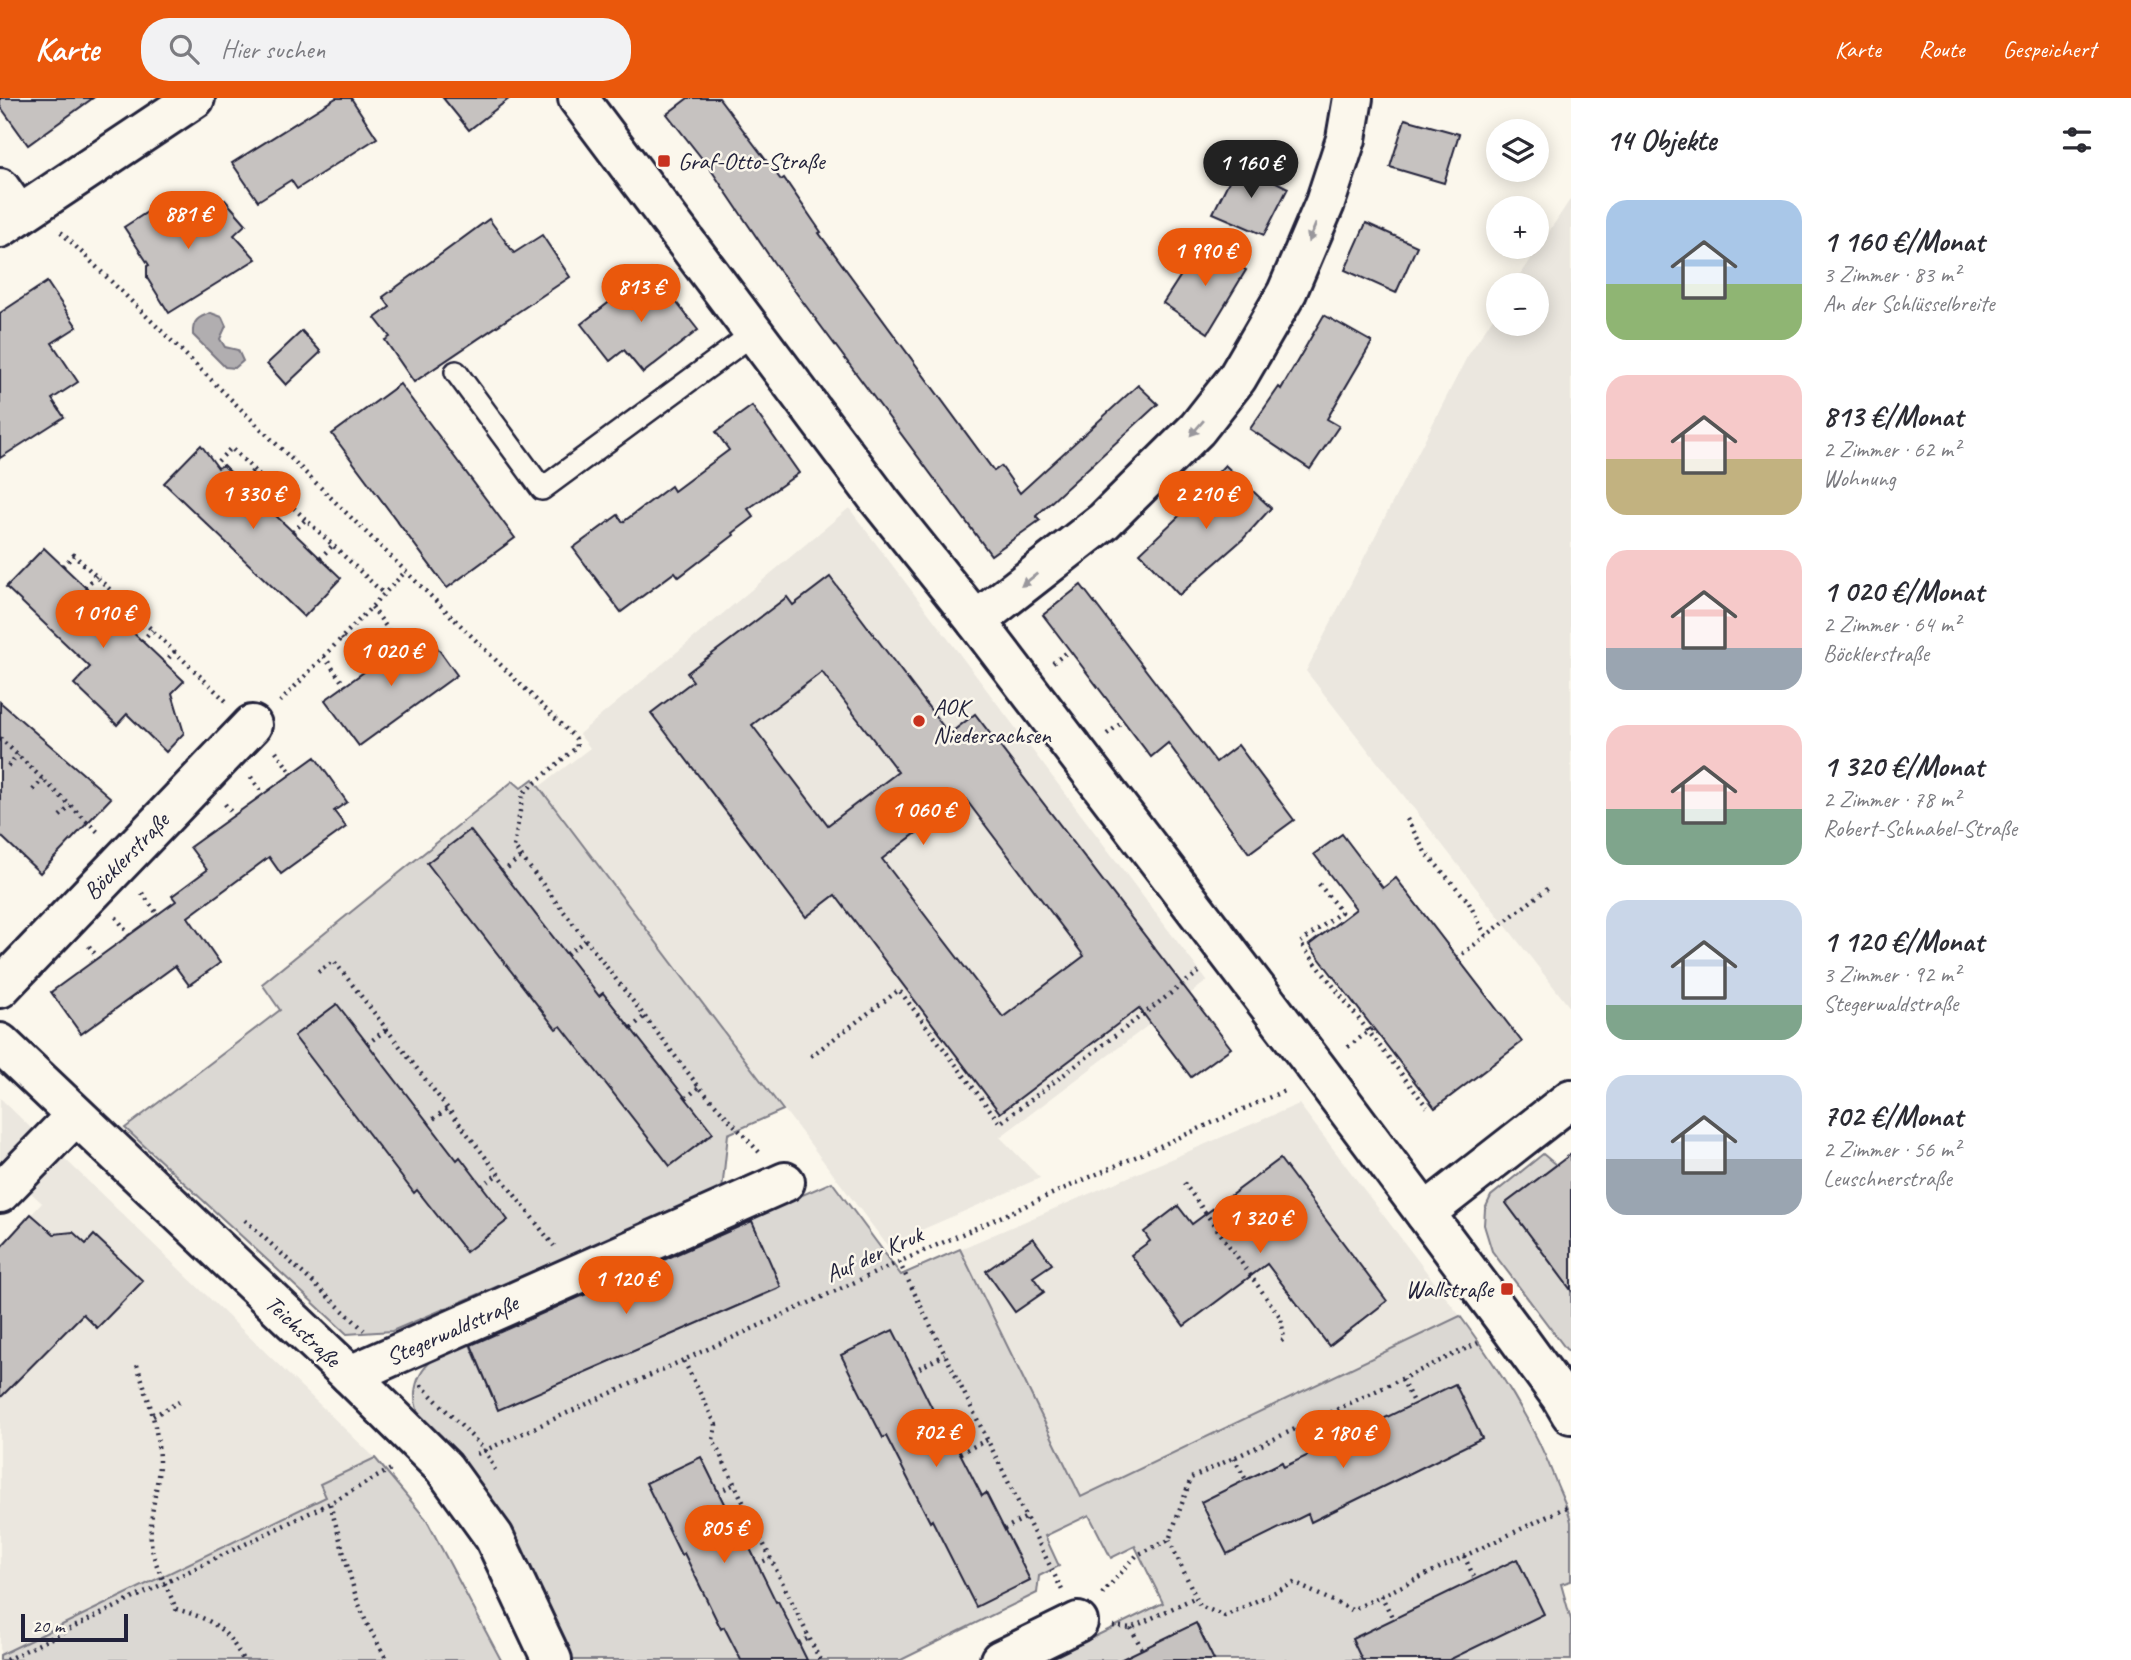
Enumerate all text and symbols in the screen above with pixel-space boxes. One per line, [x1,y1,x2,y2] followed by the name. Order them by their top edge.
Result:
[141,18,631,81] search box
[35,28,99,70] text: Karte
[165,30,203,68] icon: search
[221,33,325,66] text: Hier suchen
[1835,34,1881,64] text: Karte
[1919,34,1964,64] text: Route
[2002,34,2096,64] text: Gespeichert
[1486,119,1549,336] map controls
[1486,119,1549,182] button: layers
[1606,121,1716,159] text: 14 Objekte
[2058,121,2096,159] icon: filters
[1186,140,1316,200] pin: 1 160 €
[678,146,827,176] place label: Graf-Otto-Straße
[1219,148,1283,177] text: 1 160 €
[656,153,672,169] marker: Graf-Otto-Straße
[139,192,237,251] pin: 881 €
[1486,196,1549,259] button: +
[165,199,211,228] text: 881 €
[1823,222,1984,260] text: 1 160 €/Monat
[1306,223,1318,243] one-way arrow
[1140,228,1270,288] pin: 1 990 €
[1662,228,1746,312] icon: home
[1174,236,1236,265] text: 1 990 €
[1823,260,1960,289] text: 3 Zimmer · 83 m²
[592,264,690,324] pin: 813 €
[618,272,664,301] text: 813 €
[1486,273,1549,336] button: −
[1823,289,1995,318] text: An der Schlüsselbreite
[1823,397,1963,435] text: 813 €/Monat
[1662,403,1746,487] icon: home
[1189,419,1205,437] one-way arrow
[1823,435,1960,464] text: 2 Zimmer · 62 m²
[1823,464,1896,493] text: Wohnung
[188,472,318,531] pin: 1 330 €
[1141,472,1271,531] pin: 2 210 €
[222,479,284,508] text: 1 330 €
[1175,479,1237,508] text: 2 210 €
[1823,572,1984,610] text: 1 020 €/Monat
[1020,573,1038,588] one-way arrow
[1662,578,1746,662] icon: home
[38,590,168,650] pin: 1 010 €
[72,598,134,627] text: 1 010 €
[1823,610,1960,639] text: 2 Zimmer · 64 m²
[326,628,456,688] pin: 1 020 €
[360,636,422,665] text: 1 020 €
[1823,639,1929,668] text: Böcklerstraße
[933,692,1052,750] place label: AOK Niedersachsen
[911,713,927,729] marker: AOK Niedersachsen
[1823,747,1984,785] text: 1 320 €/Monat
[1662,753,1746,837] icon: home
[1823,785,1960,814] text: 2 Zimmer · 78 m²
[858,788,988,847] pin: 1 060 €
[891,795,955,824] text: 1 060 €
[77,804,177,906] street label: Böcklerstraße
[1823,814,2017,843] text: Robert-Schnabel-Straße
[1823,922,1984,960] text: 1 120 €/Monat
[1662,928,1746,1012] icon: home
[1823,960,1960,989] text: 3 Zimmer · 92 m²
[1823,989,1958,1018] text: Stegerwaldstraße
[1823,1097,1963,1135] text: 702 €/Monat
[1662,1103,1746,1187] icon: home
[1823,1135,1960,1164] text: 2 Zimmer · 56 m²
[1823,1164,1952,1193] text: Leuschnerstraße
[1195,1196,1325,1255] pin: 1 320 €
[1229,1203,1291,1232] text: 1 320 €
[821,1218,929,1289] street label: Auf der Kruk
[561,1256,691,1316] pin: 1 120 €
[595,1264,657,1293] text: 1 120 €
[1405,1274,1495,1304] place label: Wallstraße
[1499,1281,1515,1297] marker: Wallstraße
[381,1287,525,1372] street label: Stegerwaldstraße
[259,1288,349,1375] street label: Teichstraße
[887,1410,985,1469] pin: 702 €
[1278,1410,1408,1470] pin: 2 180 €
[913,1417,959,1446] text: 702 €
[1312,1418,1374,1447] text: 2 180 €
[675,1506,773,1565] pin: 805 €
[701,1513,747,1542] text: 805 €
[21,1611,128,1643] scale bar
[32,1614,64,1638] text: 20 m

